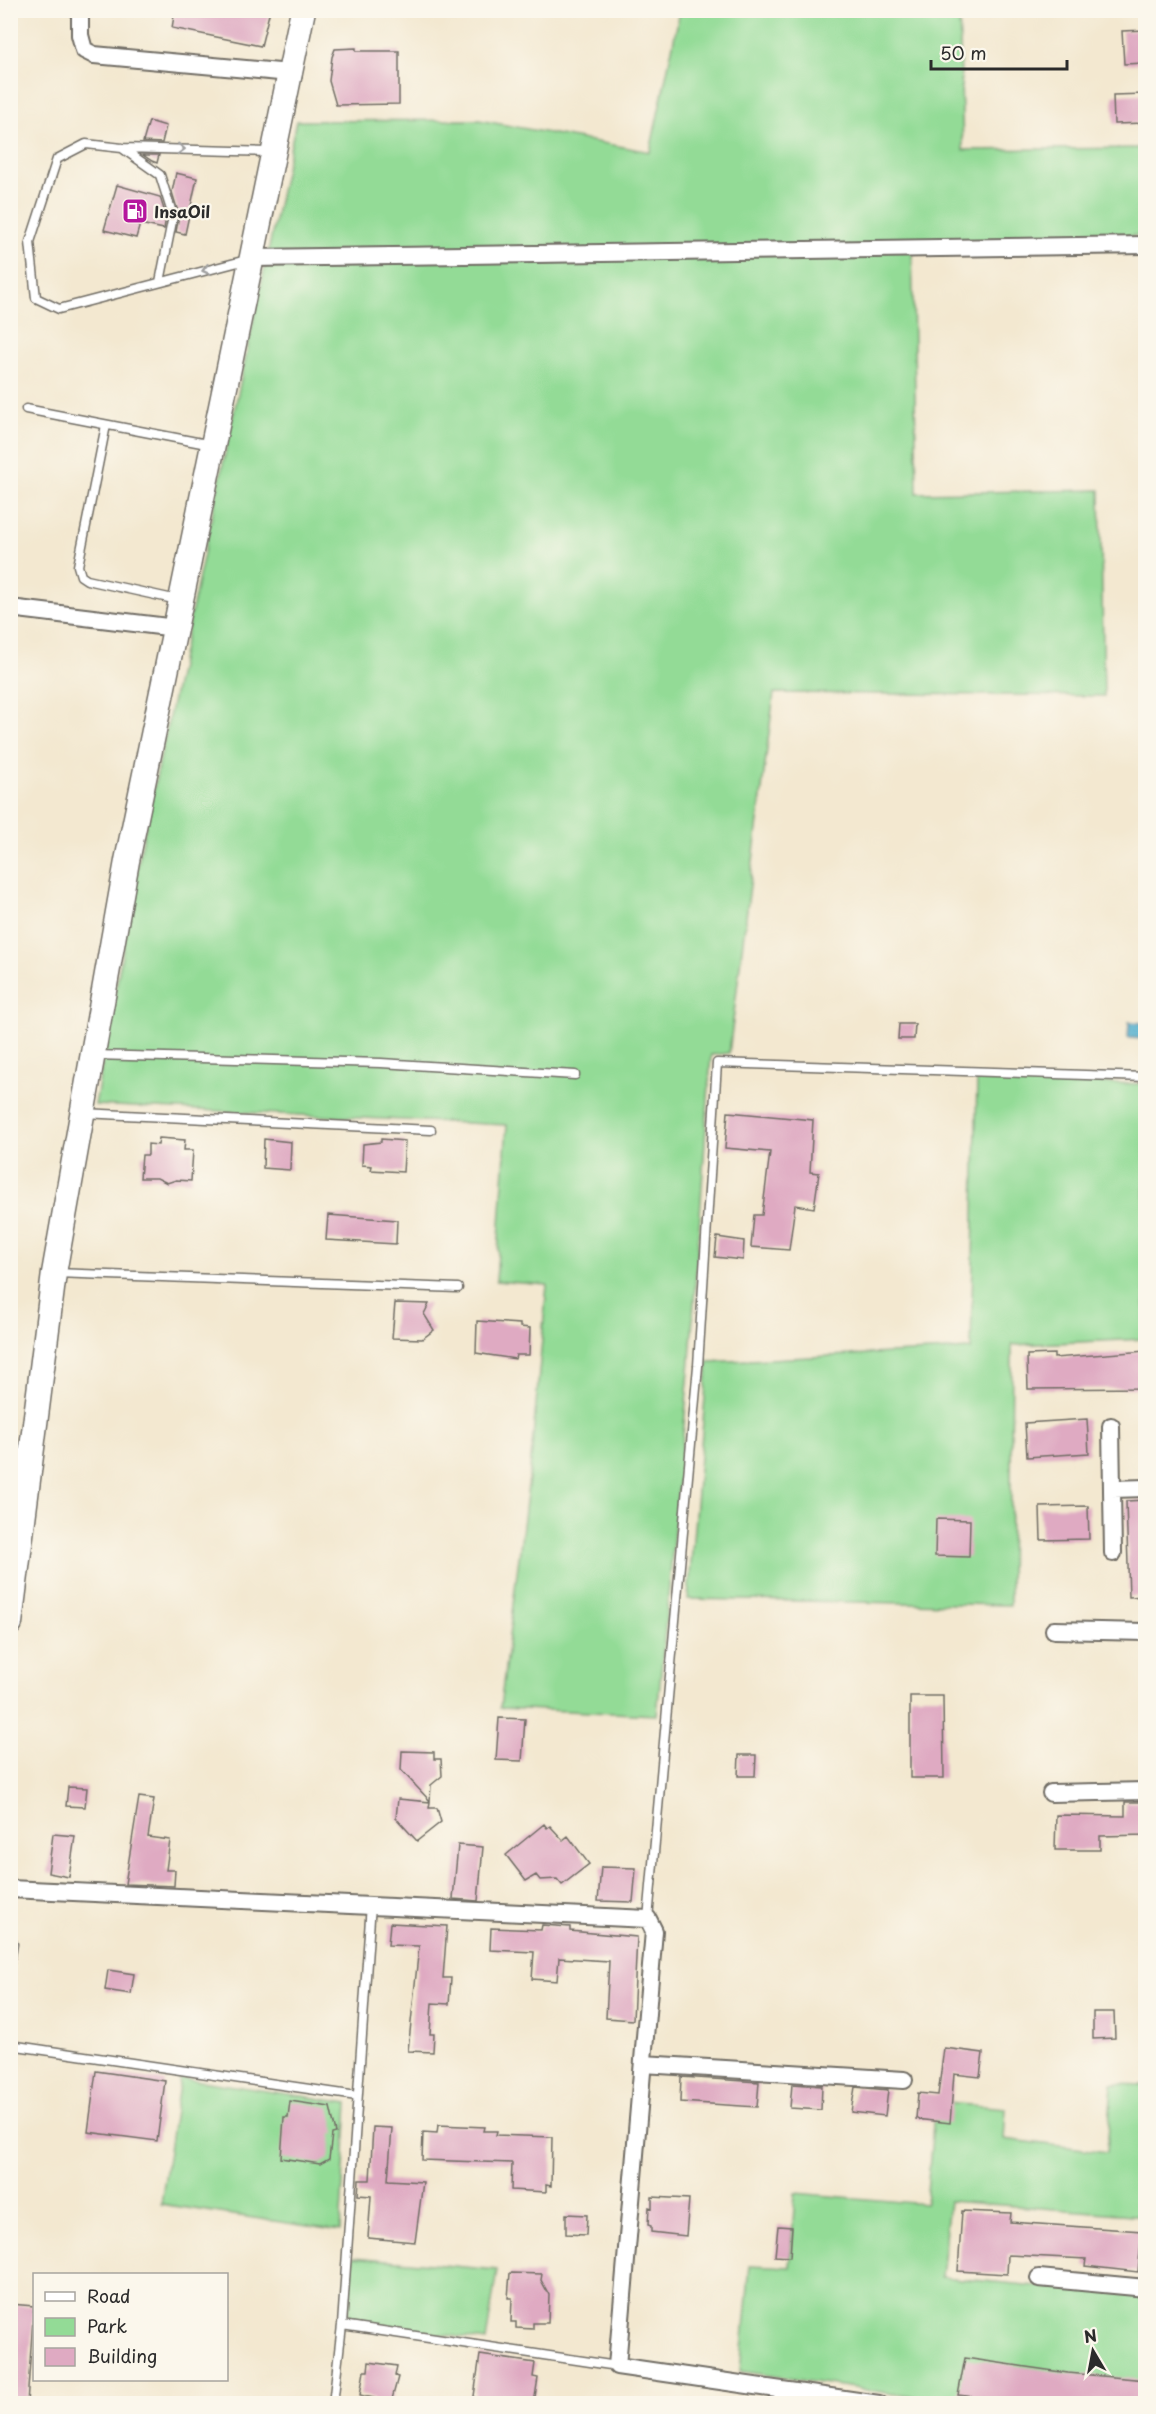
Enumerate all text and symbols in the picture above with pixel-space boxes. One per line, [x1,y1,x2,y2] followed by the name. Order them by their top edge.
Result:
[931,33,1068,71] scale bar
[940,39,987,66] text: 50 m
[176,143,185,156] one-way arrow
[120,196,150,226] fuel station icon: InsaOil
[154,199,210,223] place label: InsaOil
[201,263,211,276] one-way arrow
[33,2273,228,2381] legend
[87,2282,131,2309] text: Road
[87,2312,127,2339] text: Park
[1063,2321,1123,2381] north arrow
[1082,2322,1099,2348] text: N
[87,2342,157,2369] text: Building

